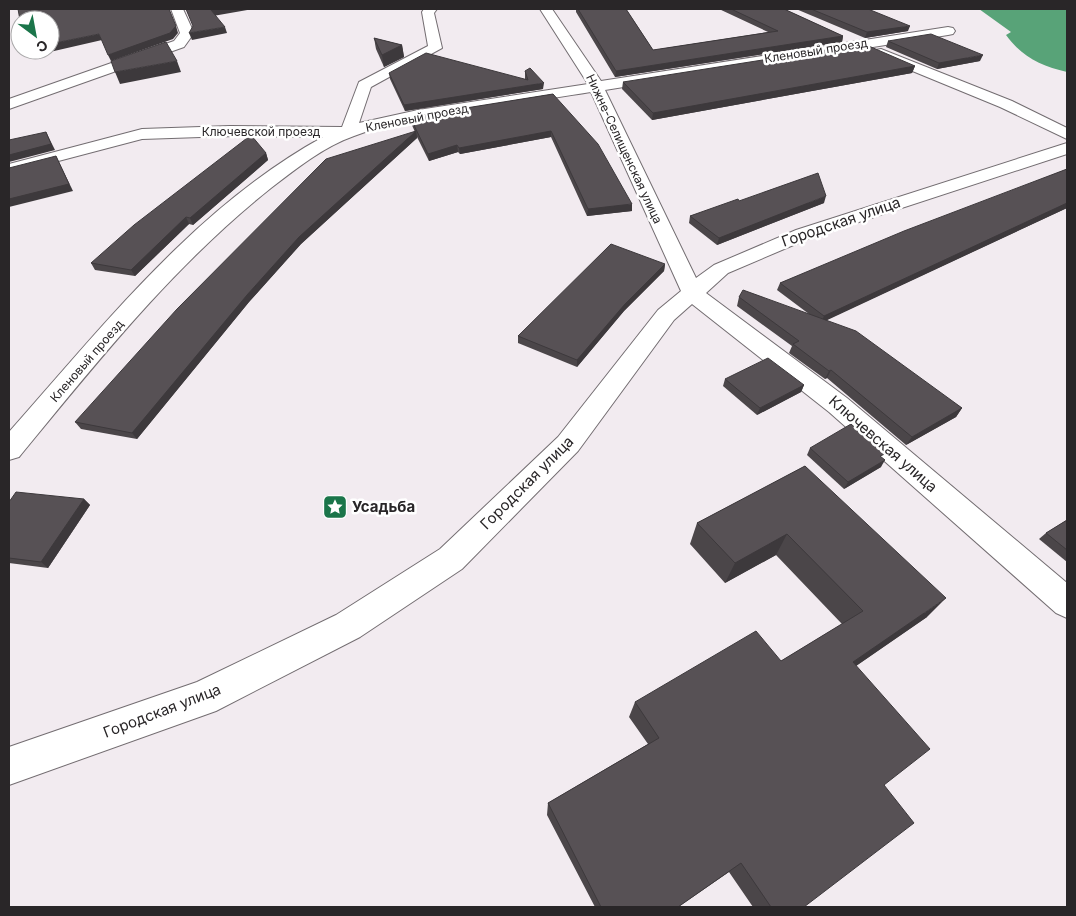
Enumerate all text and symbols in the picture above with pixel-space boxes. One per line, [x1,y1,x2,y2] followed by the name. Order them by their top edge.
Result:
[10,10,60,60] north arrow
[763,35,869,66] street label: Кленовый проезд
[33,36,51,56] text: С
[583,72,666,226] street label: Нижне-Селищенская улица
[364,100,470,135] street label: Кленовый проезд
[202,124,321,139] street label: Ключевской проезд
[779,192,903,251] street label: Городская улица
[47,316,127,405] street label: Кленовый проезд
[825,391,942,496] street label: Ключевская улица
[476,432,577,533] street label: Городская улица
[322,494,348,520] place icon: Усадьба
[352,497,415,516] place label: Усадьба
[100,679,223,742] street label: Городская улица

